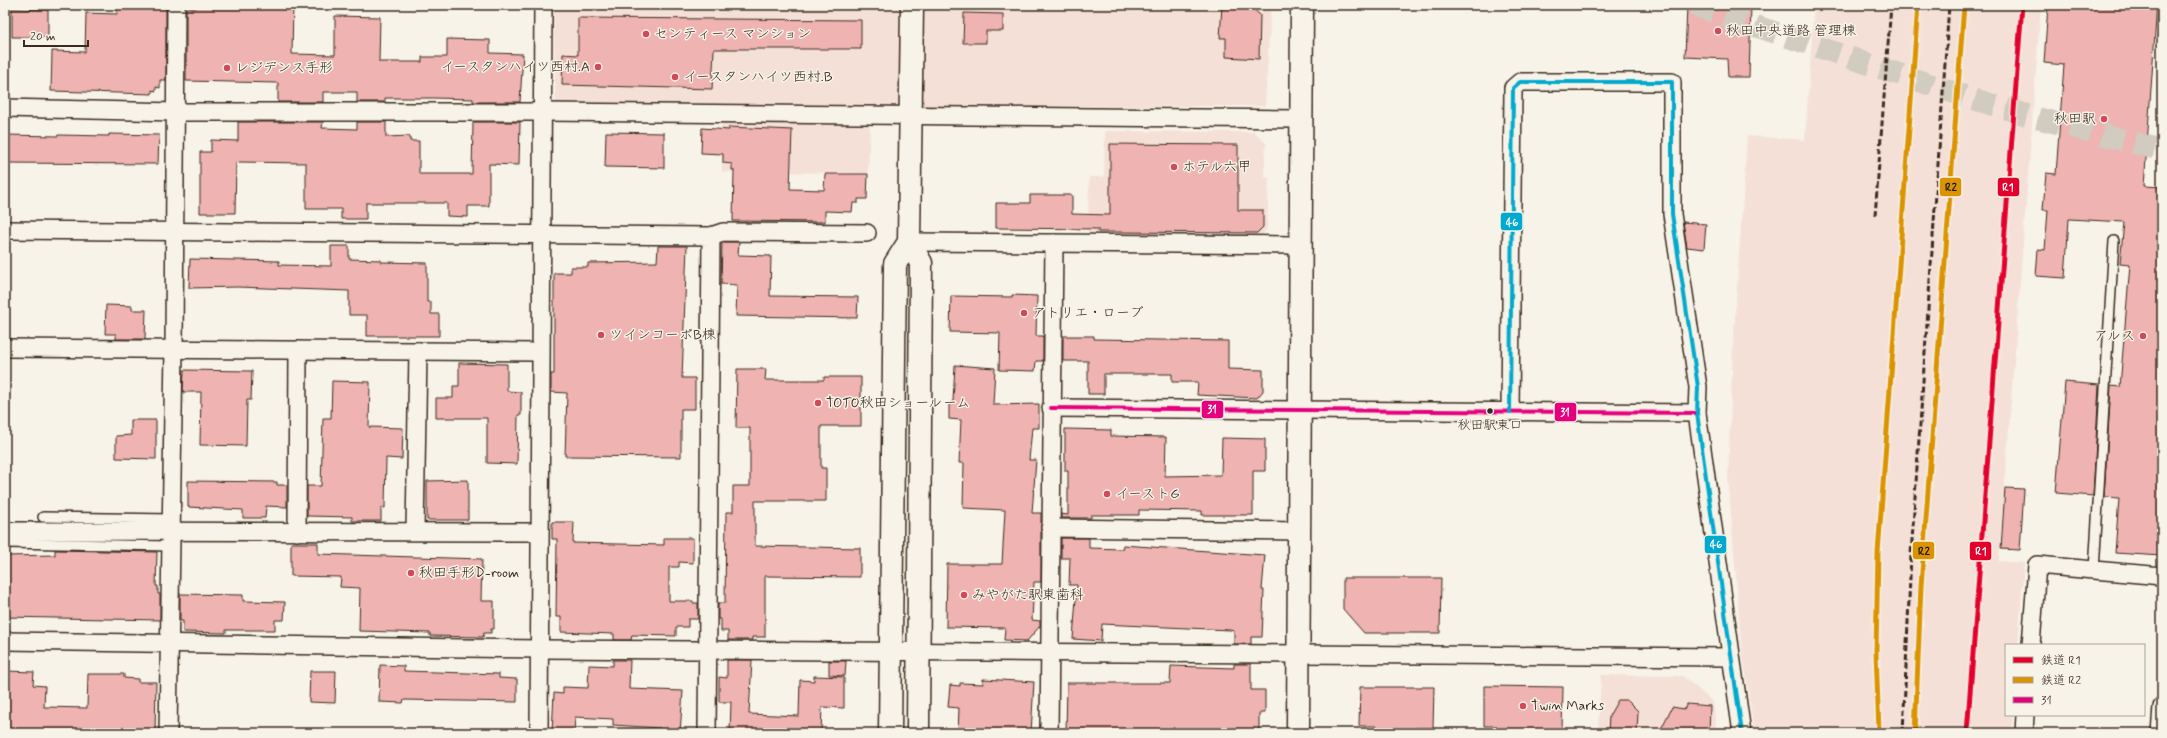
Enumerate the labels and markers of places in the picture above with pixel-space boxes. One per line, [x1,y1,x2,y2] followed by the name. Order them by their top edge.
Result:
[1726,22,1857,40] place label: 秋田中央道路 管理棟
[654,25,811,43] place label: センティース マンション
[1713,26,1723,36] marker: 秋田中央道路 管理棟
[641,29,651,39] marker: センティース マンション
[440,58,590,76] place label: イースタンハイツ西村.A
[235,59,333,77] place label: レジデンス手形
[593,62,603,72] marker: イースタンハイツ西村.A
[222,63,232,73] marker: レジデンス手形
[683,68,833,86] place label: イースタンハイツ西村.B
[670,72,680,82] marker: イースタンハイツ西村.B
[2054,110,2096,128] place label: 秋田駅
[2099,114,2109,124] marker: 秋田駅
[1182,158,1251,176] place label: ホテル六甲
[1169,162,1179,172] marker: ホテル六甲
[1032,304,1143,322] place label: アトリエ・ローブ
[1019,308,1029,318] marker: アトリエ・ローブ
[609,326,717,344] place label: ツインコーポB棟
[2094,327,2135,345] place label: アルス
[596,330,606,340] marker: ツインコーポB棟
[2138,331,2148,341] marker: アルス
[826,394,970,412] place label: TOTO秋田ショールーム
[813,398,823,408] marker: TOTO秋田ショールーム
[1485,406,1495,416] marker: 秋田駅東口
[1457,417,1523,434] place label: 秋田駅東口
[1115,485,1179,503] place label: イーストG
[1102,489,1112,499] marker: イーストG
[419,564,519,582] place label: 秋田手形D-room
[406,568,416,578] marker: 秋田手形D-room
[972,586,1084,604] place label: みやがた駅東歯科
[959,590,969,600] marker: みやがた駅東歯科
[1531,697,1604,715] place label: Twin Marks
[1518,701,1528,711] marker: Twin Marks

